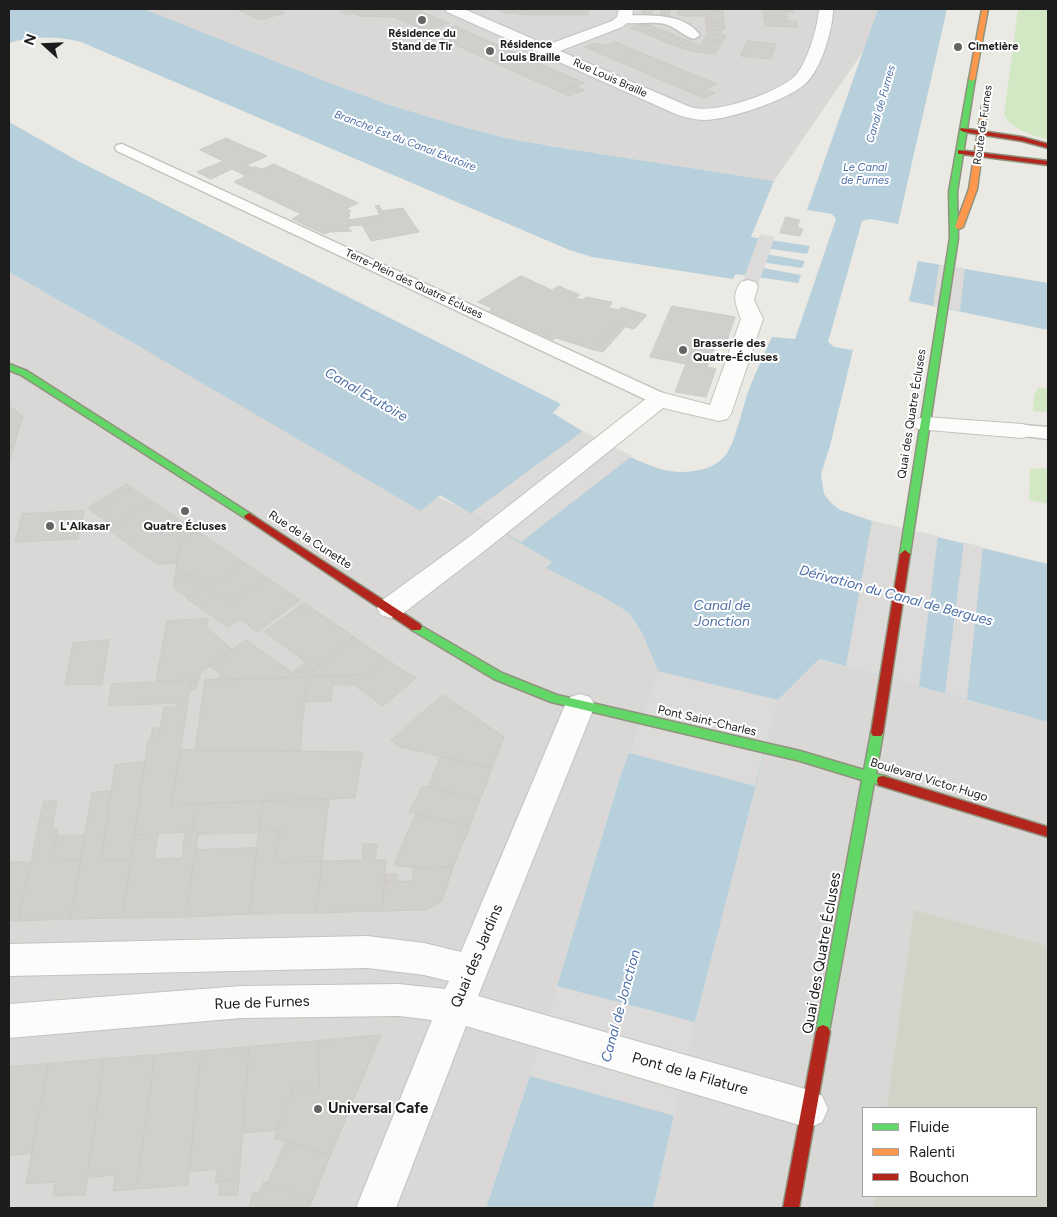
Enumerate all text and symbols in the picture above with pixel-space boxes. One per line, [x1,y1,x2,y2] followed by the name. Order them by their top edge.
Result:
[416,14,428,26] marker: Résidence du Stand de Tir
[20,20,70,70] north arrow
[388,27,456,53] place label: Résidence du Stand de Tir
[21,32,40,48] text: N
[500,38,560,64] place label: Résidence Louis Braille
[968,40,1018,54] place label: Cimetière
[952,41,964,53] marker: Cimetière
[484,45,496,57] marker: Résidence Louis Braille
[571,56,649,100] street label: Rue Louis Braille
[864,64,898,144] water label: Canal de Furnes
[971,84,995,166] street label: Route de Furnes
[332,108,478,174] water label: Branche Est du Canal Exutoire
[841,161,889,187] water label: Le Canal de Furnes
[343,246,485,322] street label: Terre-Plein des Quatre Écluses
[693,336,778,364] place label: Brasserie des Quatre-Écluses
[677,344,689,356] marker: Brasserie des Quatre-Écluses
[895,348,929,480] street label: Quai des Quatre Écluses
[322,365,410,425] water label: Canal Exutoire
[179,505,191,517] marker: Quatre Écluses
[266,508,354,572] street label: Rue de la Cunette
[60,519,110,533] place label: L'Alkasar
[144,519,226,533] place label: Quatre Écluses
[44,520,56,532] marker: L'Alkasar
[797,562,995,630] water label: Dérivation du Canal de Bergues
[694,598,750,630] water label: Canal de Jonction
[656,703,758,739] street label: Pont Saint-Charles
[869,755,989,805] street label: Boulevard Victor Hugo
[799,871,845,1035] street label: Quai des Quatre Écluses
[447,902,507,1010] street label: Quai des Jardins
[598,948,644,1064] water label: Canal de Jonction
[214,992,310,1014] street label: Rue de Furnes
[630,1049,750,1099] street label: Pont de la Filature
[328,1100,428,1118] place label: Universal Cafe
[312,1103,324,1115] marker: Universal Cafe
[862,1107,1037,1197] legend
[909,1118,949,1136] text: Fluide
[909,1143,955,1161] text: Ralenti
[909,1168,969,1186] text: Bouchon

